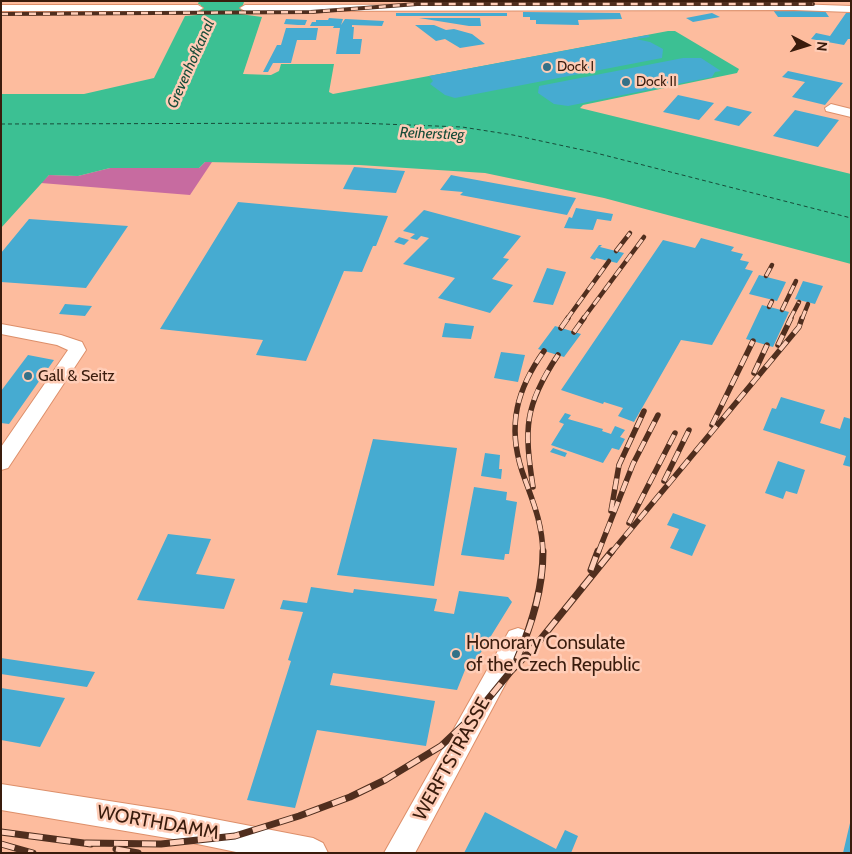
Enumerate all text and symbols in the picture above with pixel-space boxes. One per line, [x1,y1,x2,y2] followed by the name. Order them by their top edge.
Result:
[163,17,219,111] water label: Grevenhofkanal
[782,20,832,70] north arrow
[813,41,831,52] text: N
[557,59,594,75] place label: Dock I
[541,61,553,73] marker: Dock I
[636,74,677,90] place label: Dock II
[620,76,632,88] marker: Dock II
[399,124,465,144] water label: Reiherstieg
[38,366,115,386] place label: Gall & Seitz
[22,370,34,382] marker: Gall & Seitz
[466,632,640,676] place label: Honorary Consulate of the Czech Republic
[450,648,462,660] marker: Honorary Consulate of the Czech Republic
[409,693,495,825] street label: WERFTSTRASSE
[95,801,221,845] street label: WORTHDAMM

